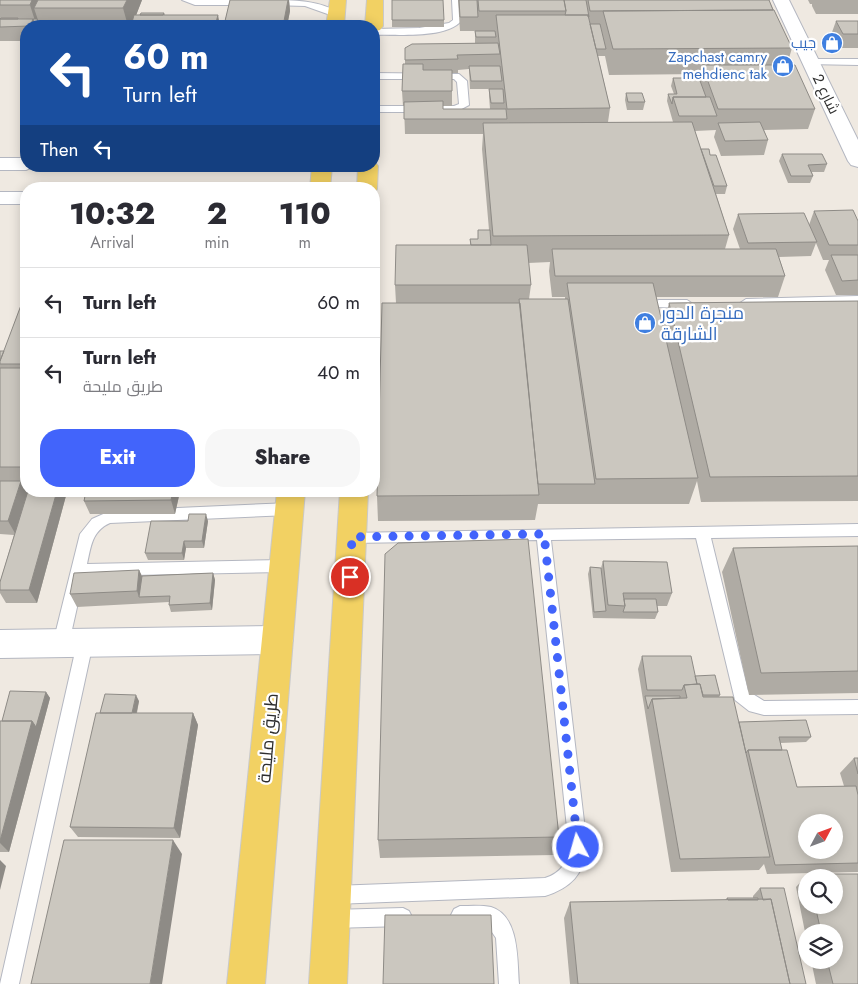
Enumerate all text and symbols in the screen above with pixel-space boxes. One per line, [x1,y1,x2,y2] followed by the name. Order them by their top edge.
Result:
[820,31,844,55] shop icon: جيب
[123,32,209,82] text: 60 m
[791,32,816,54] place label: جيب
[40,40,105,105] icon: left
[668,46,767,85] place label: Zapchast camry mehdienc tak
[771,54,795,78] shop icon: Zapchast camry mehdienc tak
[807,70,845,118] street label: شارع 2
[123,78,197,110] text: Turn left
[89,135,117,163] icon: left
[40,136,79,163] text: Then
[69,192,155,235] text: 10:32
[207,192,227,235] text: 2
[279,192,331,235] text: 110
[90,231,134,254] text: Arrival
[204,231,229,254] text: min
[298,231,311,254] text: m
[40,289,68,317] icon: left
[83,289,156,316] text: Turn left
[317,289,360,316] text: 60 m
[660,300,744,347] place label: منجرة الدور الشارقة
[633,311,657,335] shop icon: منجرة الدور الشارقة
[83,344,156,371] text: Turn left
[40,359,68,387] icon: left
[317,359,360,386] text: 40 m
[83,375,163,398] text: طريق مليحة
[40,429,195,487] button: Exit
[205,429,360,487] button: Share
[329,556,371,598] pin
[336,563,364,591] icon: arrive
[251,692,285,784] street label: طريق مليحة
[798,814,842,859] north arrow
[798,814,843,969] map controls
[551,820,603,872] position arrow
[798,869,843,914] button: search
[798,924,843,969] button: layers

